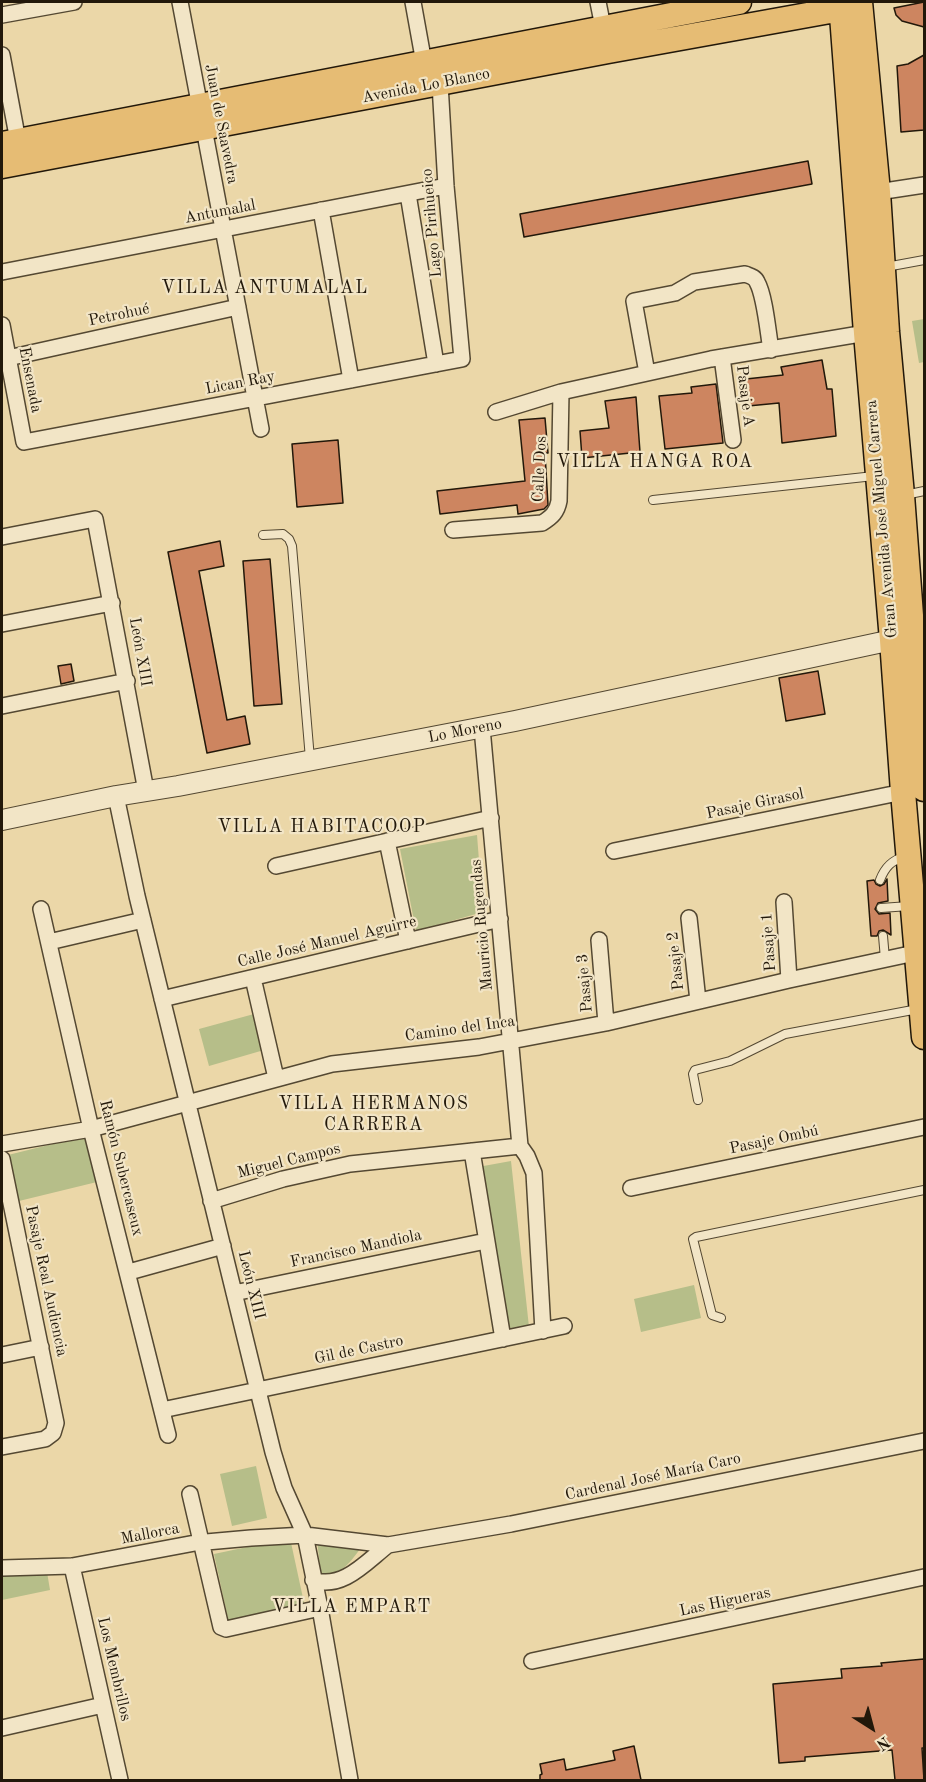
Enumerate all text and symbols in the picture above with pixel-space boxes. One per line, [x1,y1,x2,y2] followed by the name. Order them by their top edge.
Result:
[200,63,242,185] street label: Juan de Saavedra
[360,64,492,108] street label: Avenida Lo Blanco
[418,168,446,278] street label: Lago Pirihueico
[183,196,257,228] street label: Antumalal
[161,277,369,299] district label: VILLA ANTUMALAL
[87,299,151,331] street label: Petrohué
[14,345,46,415] street label: Ensenada
[732,364,758,428] street label: Pasaje A
[204,367,276,399] street label: Lican Ray
[862,399,902,639] street label: Gran Avenida José Miguel Carrera
[529,435,551,503] street label: Calle Dos
[556,451,754,473] district label: VILLA HANGA ROA
[124,616,156,688] street label: León XIII
[426,714,504,748] street label: Lo Moreno
[704,784,806,824] street label: Pasaje Girasol
[217,816,427,838] district label: VILLA HABITACOOP
[467,858,497,992] street label: Mauricio Rugendas
[236,912,418,972] street label: Calle José Manuel Aguirre
[757,912,781,972] street label: Pasaje 1
[663,931,689,991] street label: Pasaje 2
[573,953,597,1013] street label: Pasaje 3
[404,1012,516,1046] street label: Camino del Inca
[279,1093,469,1136] district label: VILLA HERMANOS CARRERA
[95,1098,147,1238] street label: Ramón Subercaseux
[728,1121,820,1159] street label: Pasaje Ombú
[235,1139,343,1183] street label: Miguel Campos
[21,1204,71,1358] street label: Pasaje Real Audiencia
[288,1226,424,1272] street label: Francisco Mandiola
[233,1249,269,1321] street label: León XIII
[313,1331,405,1369] street label: Gil de Castro
[563,1449,743,1505] street label: Cardenal José María Caro
[119,1519,181,1549] street label: Mallorca
[678,1583,772,1621] street label: Las Higueras
[272,1596,432,1618] district label: VILLA EMPART
[93,1615,135,1723] street label: Los Membrillos
[842,1698,902,1758] north arrow
[873,1732,892,1753] text: N

